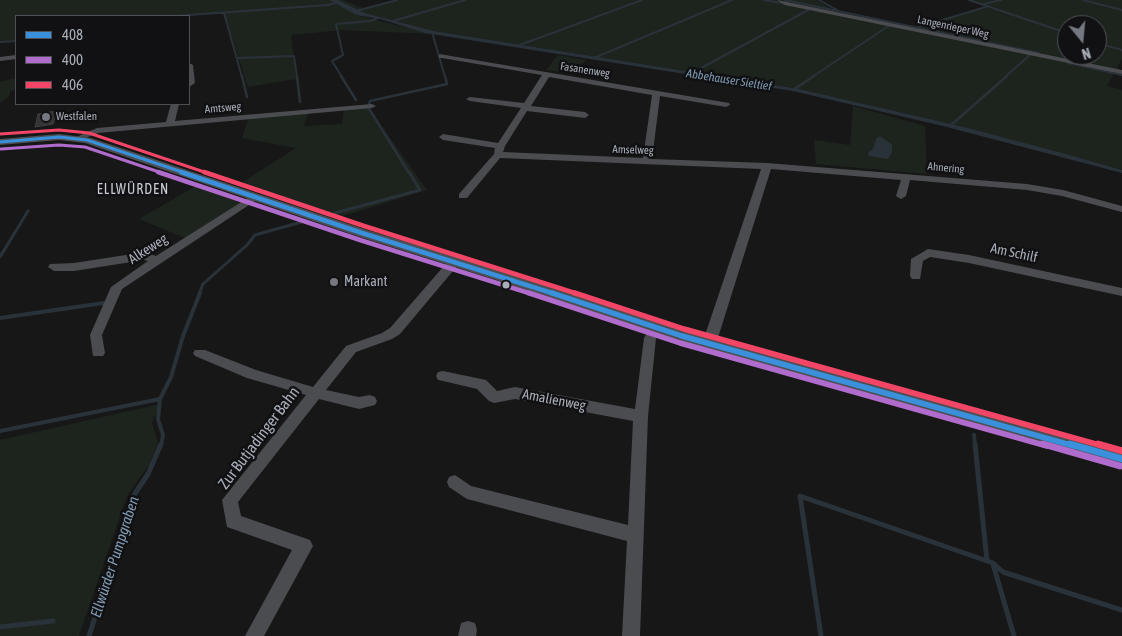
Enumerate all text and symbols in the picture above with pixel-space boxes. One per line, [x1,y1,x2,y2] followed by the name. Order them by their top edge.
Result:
[916,13,990,41] street label: Langenrieper Weg
[15,15,190,105] legend
[1057,15,1107,65] north arrow
[62,26,83,43] text: 408
[1080,45,1092,62] text: N
[62,51,83,68] text: 400
[559,60,611,80] street label: Fasanenweg
[685,66,773,94] water label: Abbehauser Sieltief
[62,76,83,93] text: 406
[204,100,242,116] street label: Amtsweg
[56,110,97,124] place label: Westfalen
[40,111,52,123] marker: Westfalen
[612,143,654,157] street label: Amselweg
[927,160,965,176] street label: Ahnering
[96,182,170,198] district label: ELLWÜRDEN
[125,230,171,268] street label: Alkeweg
[989,240,1039,266] street label: Am Schilf
[344,274,388,290] place label: Markant
[328,276,340,288] marker: Markant
[501,280,511,290] unlabelled marker
[214,383,304,493] street label: Zur Butjadinger Bahn
[521,386,587,414] street label: Amalienweg
[87,494,143,620] water label: Ellwürder Pumpgraben

